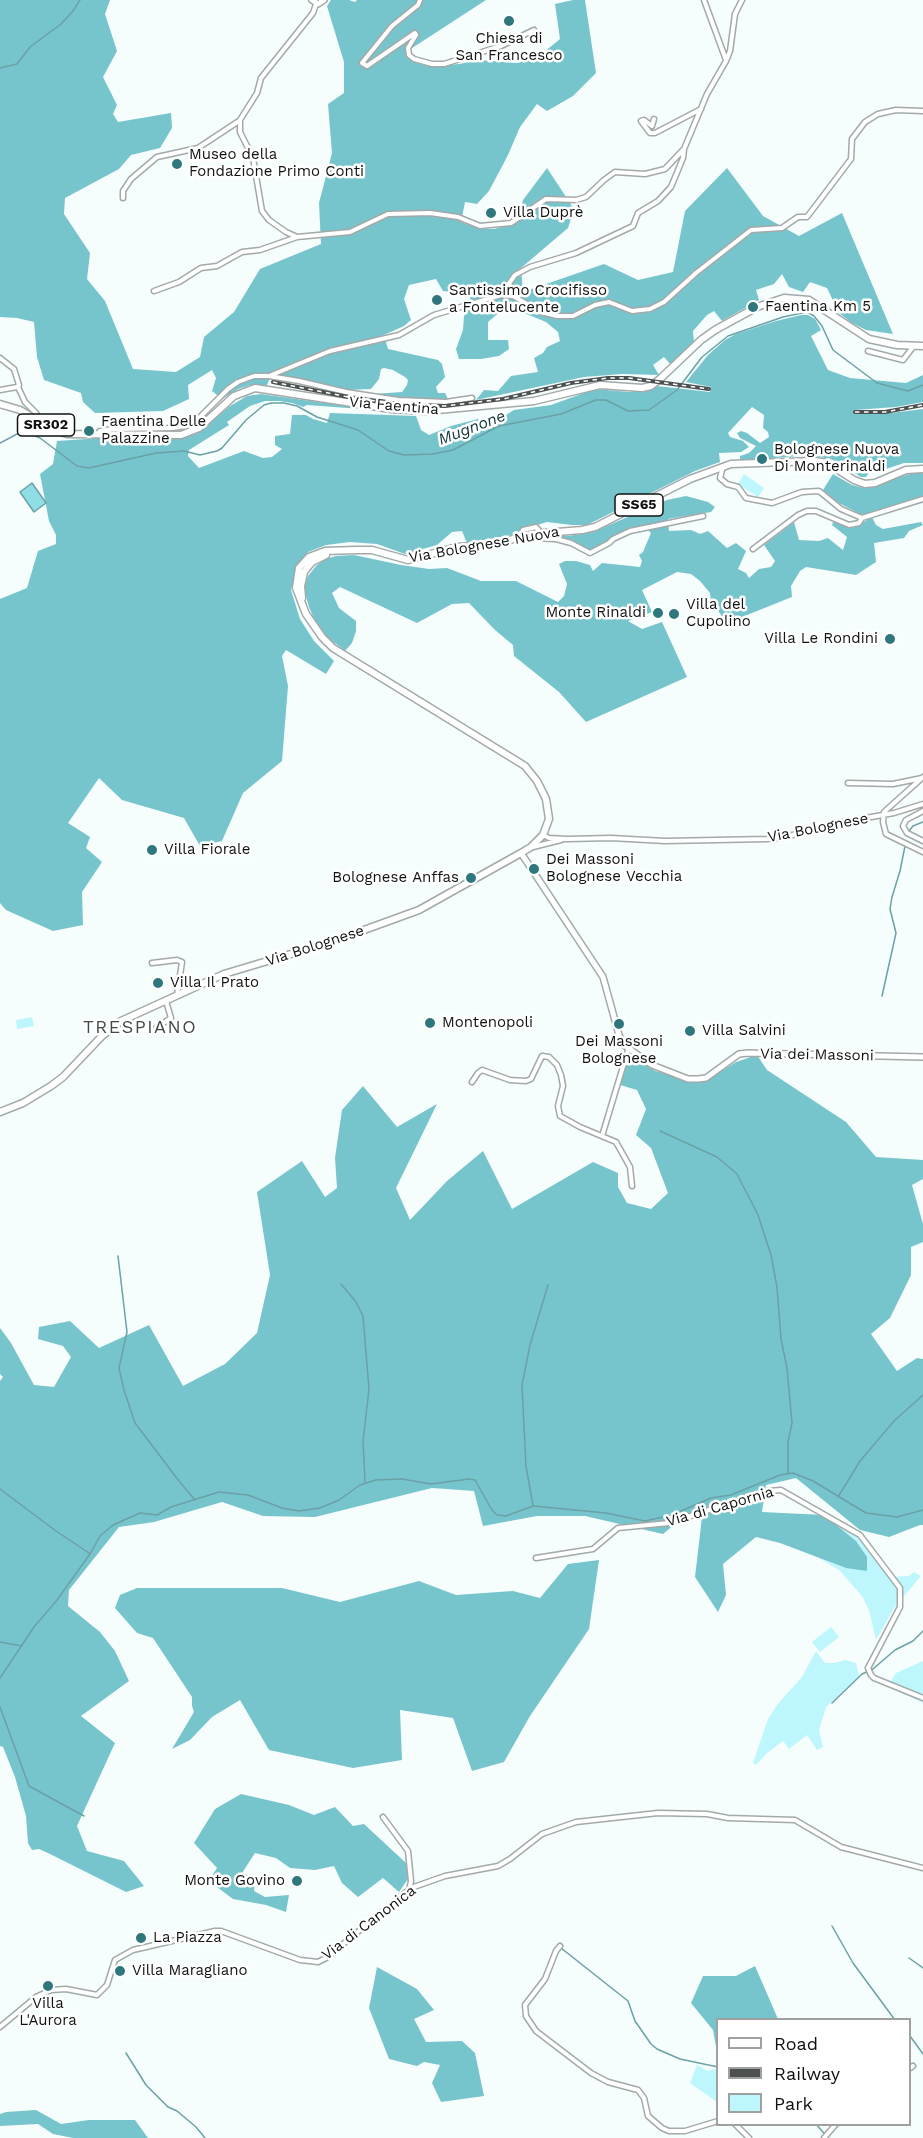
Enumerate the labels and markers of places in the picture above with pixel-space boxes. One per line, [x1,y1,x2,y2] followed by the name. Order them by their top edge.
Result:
[502,14,516,28] marker: Chiesa di San Francesco
[456,30,562,65] place label: Chiesa di San Francesco
[189,146,364,181] place label: Museo della Fondazione Primo Conti
[170,157,184,171] marker: Museo della Fondazione Primo Conti
[503,204,584,222] place label: Villa Duprè
[484,206,498,220] marker: Villa Duprè
[449,282,607,317] place label: Santissimo Crocifisso a Fontelucente
[430,293,444,307] marker: Santissimo Crocifisso a Fontelucente
[765,298,871,316] place label: Faentina Km 5
[746,300,760,314] marker: Faentina Km 5
[101,413,206,448] place label: Faentina Delle Palazzine
[82,424,96,438] marker: Faentina Delle Palazzine
[774,441,899,476] place label: Bolognese Nuova Di Monterinaldi
[755,452,769,466] marker: Bolognese Nuova Di Monterinaldi
[686,596,751,631] place label: Villa del Cupolino
[545,604,646,622] place label: Monte Rinaldi
[651,606,665,620] marker: Monte Rinaldi
[667,607,681,621] marker: Villa del Cupolino
[764,630,878,648] place label: Villa Le Rondini
[883,632,897,646] marker: Villa Le Rondini
[164,841,250,859] place label: Villa Fiorale
[145,843,159,857] marker: Villa Fiorale
[546,851,682,886] place label: Dei Massoni Bolognese Vecchia
[527,862,541,876] marker: Dei Massoni Bolognese Vecchia
[332,869,459,887] place label: Bolognese Anffas
[464,871,478,885] marker: Bolognese Anffas
[170,974,259,992] place label: Villa Il Prato
[151,976,165,990] marker: Villa Il Prato
[442,1014,533,1032] place label: Montenopoli
[423,1016,437,1030] marker: Montenopoli
[612,1017,626,1031] marker: Dei Massoni Bolognese
[702,1022,786,1040] place label: Villa Salvini
[683,1024,697,1038] marker: Villa Salvini
[575,1033,663,1068] place label: Dei Massoni Bolognese
[184,1872,285,1890] place label: Monte Govino
[290,1874,304,1888] marker: Monte Govino
[153,1929,222,1947] place label: La Piazza
[134,1931,148,1945] marker: La Piazza
[132,1962,247,1980] place label: Villa Maragliano
[113,1964,127,1978] marker: Villa Maragliano
[41,1979,55,1993] marker: Villa L'Aurora
[19,1995,77,2030] place label: Villa L'Aurora

